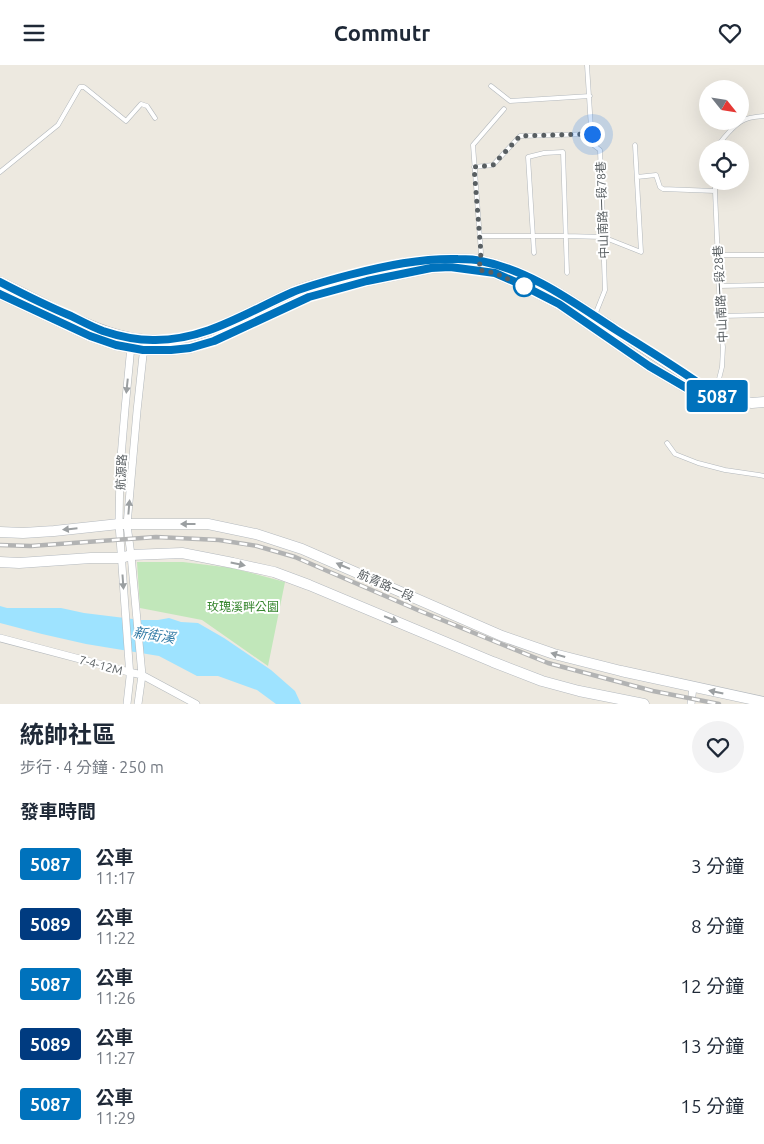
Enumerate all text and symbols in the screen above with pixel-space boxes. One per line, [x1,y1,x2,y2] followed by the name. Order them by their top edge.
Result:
[20,19,48,47] icon: menu
[716,19,744,47] icon: heart
[334,20,430,45] text: Commutr
[699,80,749,130] north arrow
[699,80,749,190] map controls
[580,122,605,147] your location
[699,140,749,190] button: locate
[594,161,610,259] street label: 中山南路一段78巷
[711,245,729,343] street label: 中山南路一段28巷
[513,275,535,297] unlabelled marker
[123,379,131,395] one-way arrow
[682,380,752,412] line badge: 5087
[697,386,737,406] text: 5087
[114,454,128,490] street label: 航源路
[125,498,133,514] one-way arrow
[180,520,196,528] one-way arrow
[62,525,78,533] one-way arrow
[231,560,246,568] one-way arrow
[336,562,350,570] one-way arrow
[356,567,416,603] street label: 航青路一段
[119,575,127,591] one-way arrow
[207,600,279,613] park label: 玫瑰溪畔公園
[384,615,398,623] one-way arrow
[132,624,178,646] water label: 新街溪
[551,650,566,658] one-way arrow
[78,653,124,677] street label: 7-4-12M
[709,688,724,696] one-way arrow
[20,721,116,748] text: 統帥社區
[692,721,744,773] button: heart
[20,758,164,776] text: 步行 · 4 分鐘 · 250 m
[20,800,96,822] text: 發車時間
[96,846,134,868] text: 公車
[30,854,71,874] text: 5087
[691,855,744,877] text: 3 分鐘
[96,869,136,887] text: 11:17
[96,906,134,928] text: 公車
[30,914,71,934] text: 5089
[691,915,744,937] text: 8 分鐘
[96,929,136,947] text: 11:22
[96,966,134,988] text: 公車
[30,974,71,994] text: 5087
[680,975,744,997] text: 12 分鐘
[96,989,136,1007] text: 11:26
[96,1026,134,1048] text: 公車
[30,1034,71,1054] text: 5089
[680,1035,744,1057] text: 13 分鐘
[96,1049,136,1067] text: 11:27
[96,1086,134,1108] text: 公車
[30,1094,71,1114] text: 5087
[680,1095,744,1117] text: 15 分鐘
[96,1109,136,1127] text: 11:29

